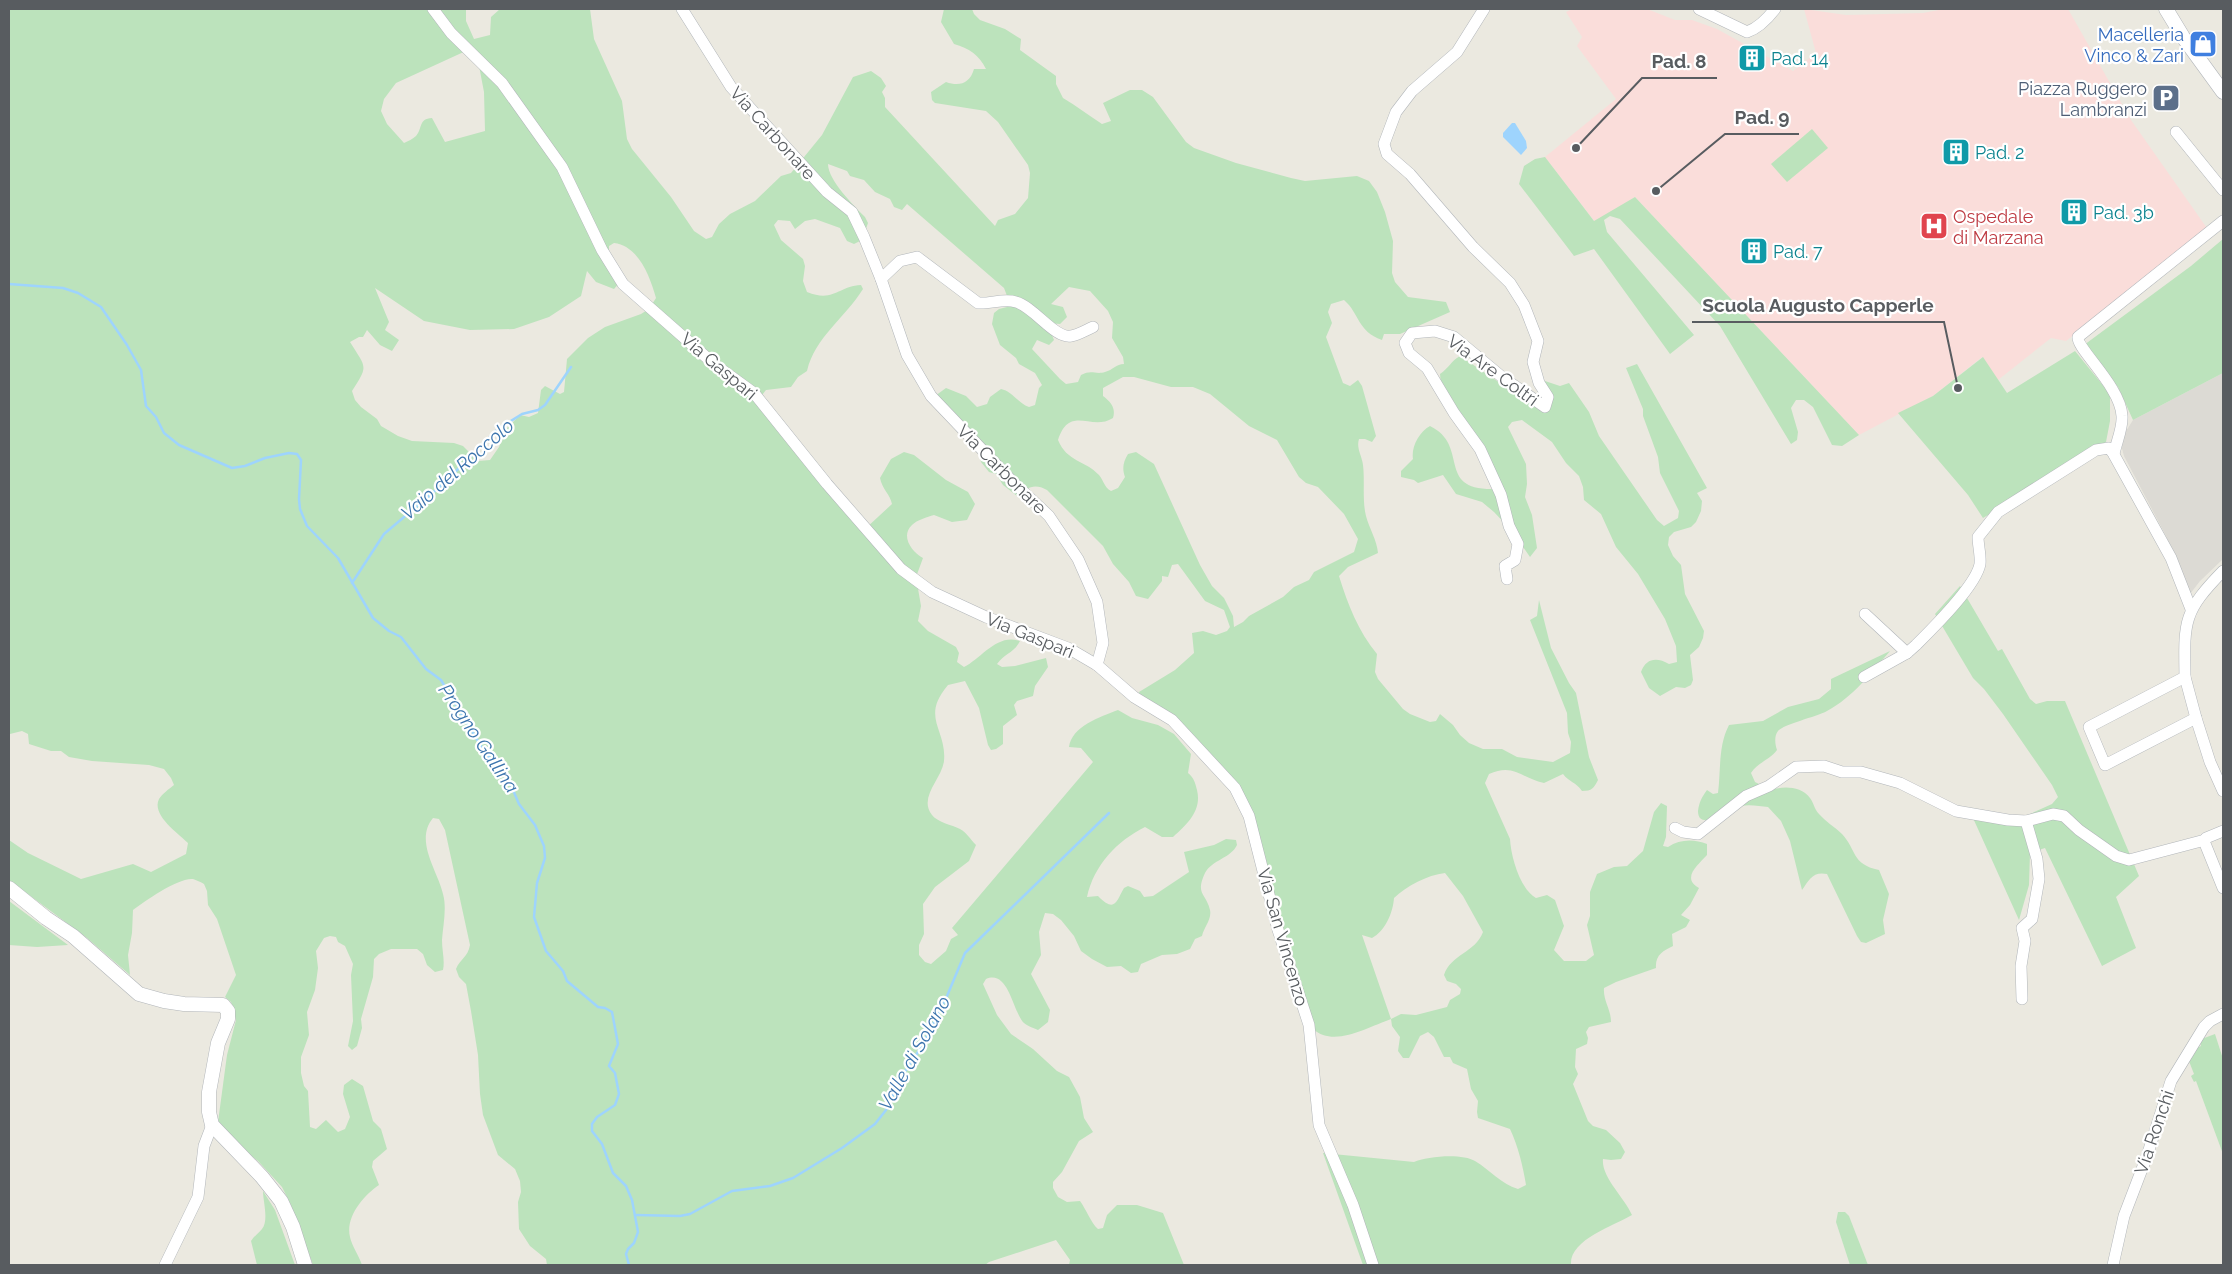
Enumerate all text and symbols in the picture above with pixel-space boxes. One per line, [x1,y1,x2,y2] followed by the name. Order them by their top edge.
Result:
[2084,24,2184,66] place label: Macelleria Vinco & Zari
[2188,29,2218,59] shop icon: Macelleria Vinco & Zari
[1737,43,1767,73] building icon: Pad. 14
[1642,44,1717,78] callout: Pad. 8
[1771,48,1829,69] place label: Pad. 14
[1651,50,1707,72] text: Pad. 8
[2018,78,2147,120] place label: Piazza Ruggero Lambranzi
[726,82,820,184] street label: Via Carbonare
[2151,83,2181,113] parking icon: Piazza Ruggero Lambranzi
[1725,100,1799,134] callout: Pad. 9
[1735,106,1789,128] text: Pad. 9
[1941,137,1971,167] building icon: Pad. 2
[1975,142,2024,163] place label: Pad. 2
[2059,197,2089,227] building icon: Pad. 3b
[2093,202,2154,223] place label: Pad. 3b
[1953,206,2044,248] place label: Ospedale di Marzana
[1919,211,1949,241] hospital icon: Ospedale di Marzana
[1739,236,1769,266] building icon: Pad. 7
[1773,241,1823,262] place label: Pad. 7
[1692,288,1944,322] callout: Scuola Augusto Capperle
[1702,294,1934,316] text: Scuola Augusto Capperle
[677,328,761,404] street label: Via Gaspari
[1443,330,1543,410] street label: Via Are Coltri
[396,414,518,524] water label: Vaio del Roccolo
[953,420,1051,518] street label: Via Carbonare
[983,608,1077,662] street label: Via Gaspari
[435,679,523,797] water label: Progno Gallina
[1253,866,1313,1009] street label: Via San Vincenzo
[873,992,955,1114] water label: Valle di Solano
[2130,1087,2178,1177] street label: Via Ronchi

